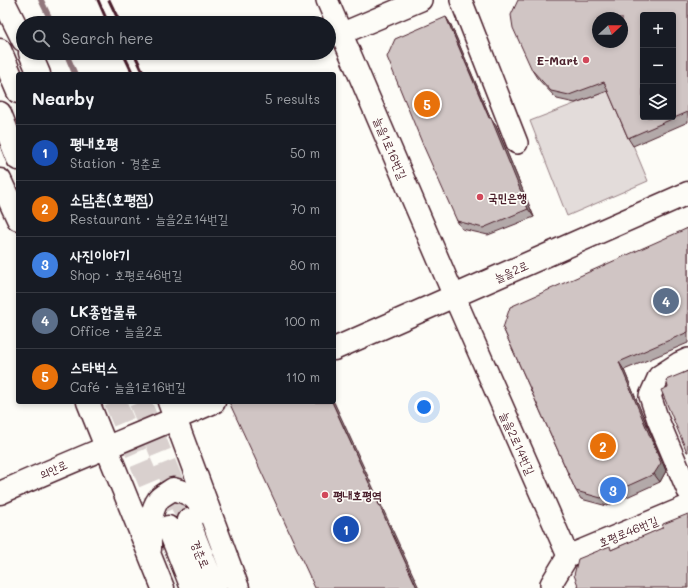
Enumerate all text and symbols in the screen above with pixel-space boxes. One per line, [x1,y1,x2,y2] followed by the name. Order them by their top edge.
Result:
[592,12,628,48] north arrow
[640,12,676,120] map controls
[640,12,676,48] button: +
[16,16,336,60] search box
[30,27,52,49] icon: search
[62,28,153,48] text: Search here
[640,48,676,84] button: −
[537,52,578,68] place label: E-Mart
[581,55,591,65] marker: E-Mart
[640,84,676,120] button: layers
[32,87,94,109] text: Nearby
[414,89,440,119] pin: 5
[265,90,320,107] text: 5 results
[371,114,411,182] street label: 늘을1로16번길
[70,133,118,153] text: 평내호평
[42,144,48,161] text: 1
[290,144,320,161] text: 50 m
[70,154,161,171] text: Station · 경춘로
[70,189,154,209] text: 소담촌(호평점)
[488,189,527,205] place label: 국민은행
[475,192,485,202] marker: 국민은행
[41,200,49,217] text: 2
[290,200,320,217] text: 70 m
[70,210,228,227] text: Restaurant · 늘을2로14번길
[70,245,130,265] text: 사진이야기
[41,256,49,273] text: 3
[290,256,320,273] text: 80 m
[491,256,531,286] street label: 늘을2로
[70,266,182,283] text: Shop · 호평로46번길
[653,286,679,316] pin: 4
[70,301,137,321] text: LK종합물류
[41,312,49,329] text: 4
[284,312,320,329] text: 100 m
[70,322,163,339] text: Office · 늘을2로
[70,357,118,377] text: 스타벅스
[41,368,49,385] text: 5
[286,368,320,385] text: 110 m
[70,378,186,395] text: Café · 늘을1로16번길
[414,397,434,417] your location
[497,409,539,477] street label: 늘을2로14번길
[590,431,616,461] pin: 2
[37,456,69,482] street label: 의안로
[600,475,626,505] pin: 3
[333,487,382,503] place label: 평내호평역
[320,490,330,500] marker: 평내호평역
[596,512,660,550] street label: 호평로46번길
[333,514,359,544] pin: 1
[188,538,214,570] street label: 경춘로

